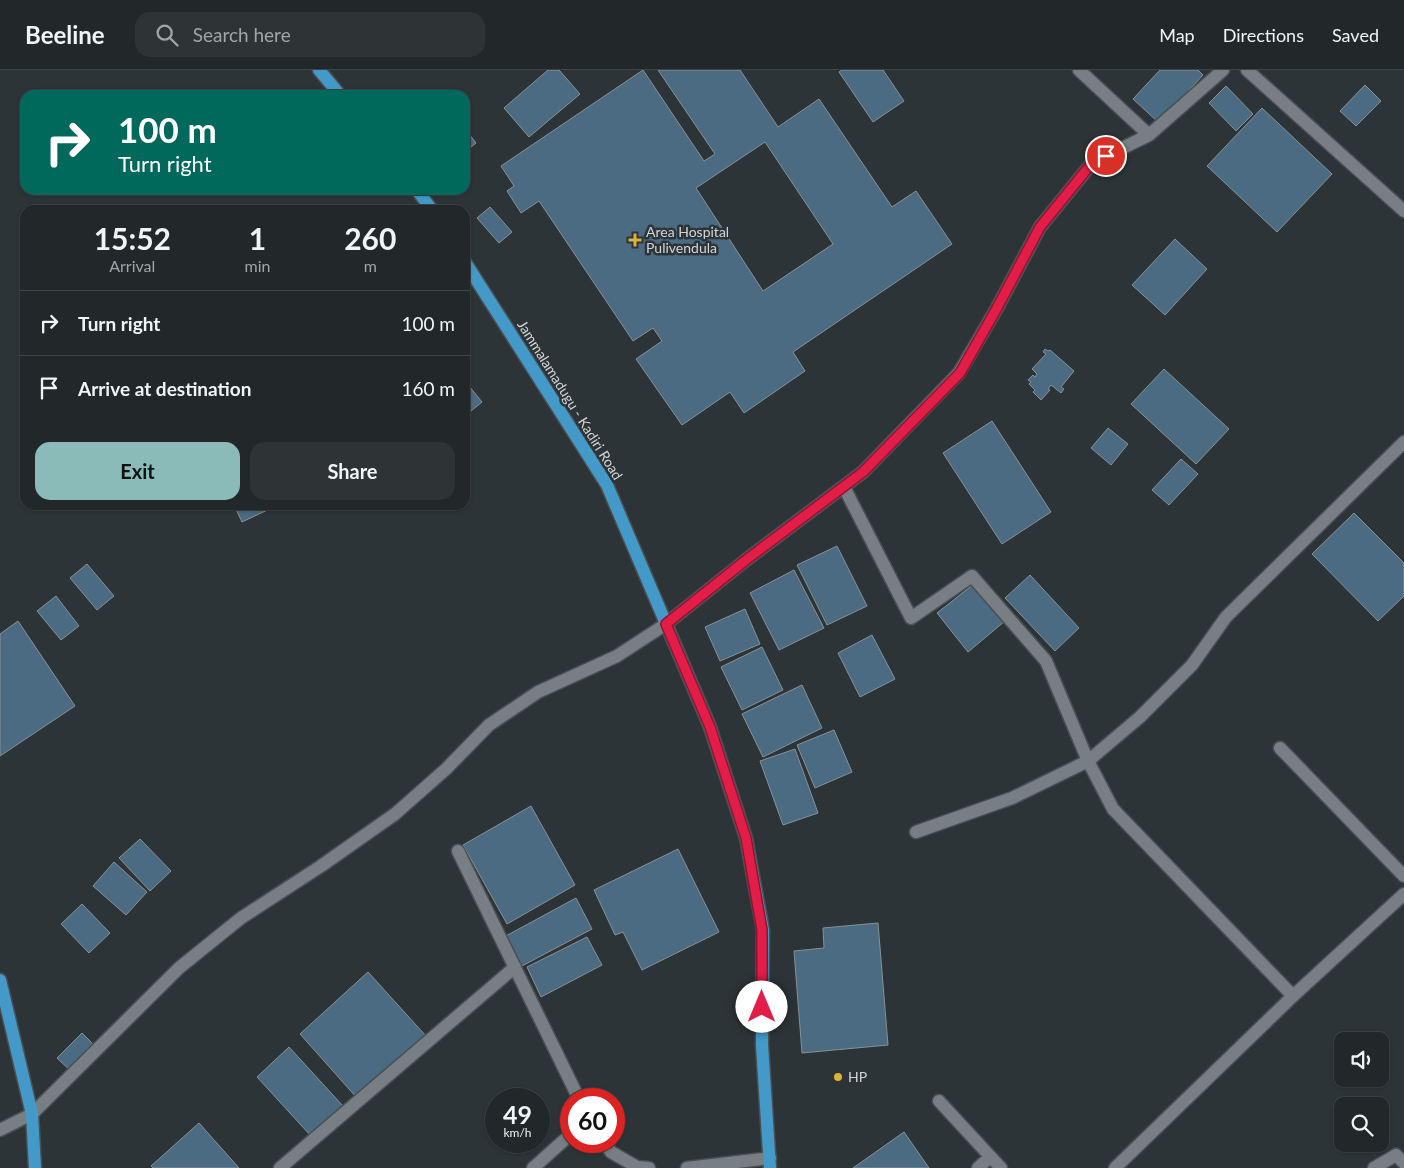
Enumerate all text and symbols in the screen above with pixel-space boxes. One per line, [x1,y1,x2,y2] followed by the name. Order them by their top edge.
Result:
[135,12,485,57] search box
[25,20,105,49] text: Beeline
[153,21,181,49] icon: search
[193,23,291,46] text: Search here
[1159,24,1195,46] text: Map
[1223,24,1304,46] text: Directions
[1332,24,1379,46] text: Saved
[118,108,217,150] text: 100 m
[35,110,100,175] icon: right
[1085,135,1127,177] pin
[1092,142,1120,170] icon: arrive
[118,150,212,177] text: Turn right
[94,220,171,256] text: 15:52
[249,220,266,256] text: 1
[344,220,396,256] text: 260
[646,223,729,256] place label: Area Hospital Pulivendula
[628,233,642,247] marker: Area Hospital Pulivendula
[109,256,155,275] text: Arrival
[245,256,271,275] text: min
[364,256,377,275] text: m
[35,309,63,337] icon: right
[78,312,160,335] text: Turn right
[401,312,455,335] text: 100 m
[514,317,627,483] street label: Jammalamadugu - Kadiri Road
[35,374,63,402] icon: arrive
[78,377,251,400] text: Arrive at destination
[401,377,455,400] text: 160 m
[35,442,240,500] button: Exit
[250,442,455,500] button: Share
[735,980,787,1032] position arrow
[1334,1032,1389,1152] map controls
[1334,1032,1389,1087] button: sound
[848,1068,867,1085] place label: HP
[832,1071,844,1083] marker: HP
[560,1088,625,1153] speed limit sign: 60
[1334,1097,1389,1152] button: search
[503,1099,532,1129] text: 49
[503,1125,532,1140] text: km/h

